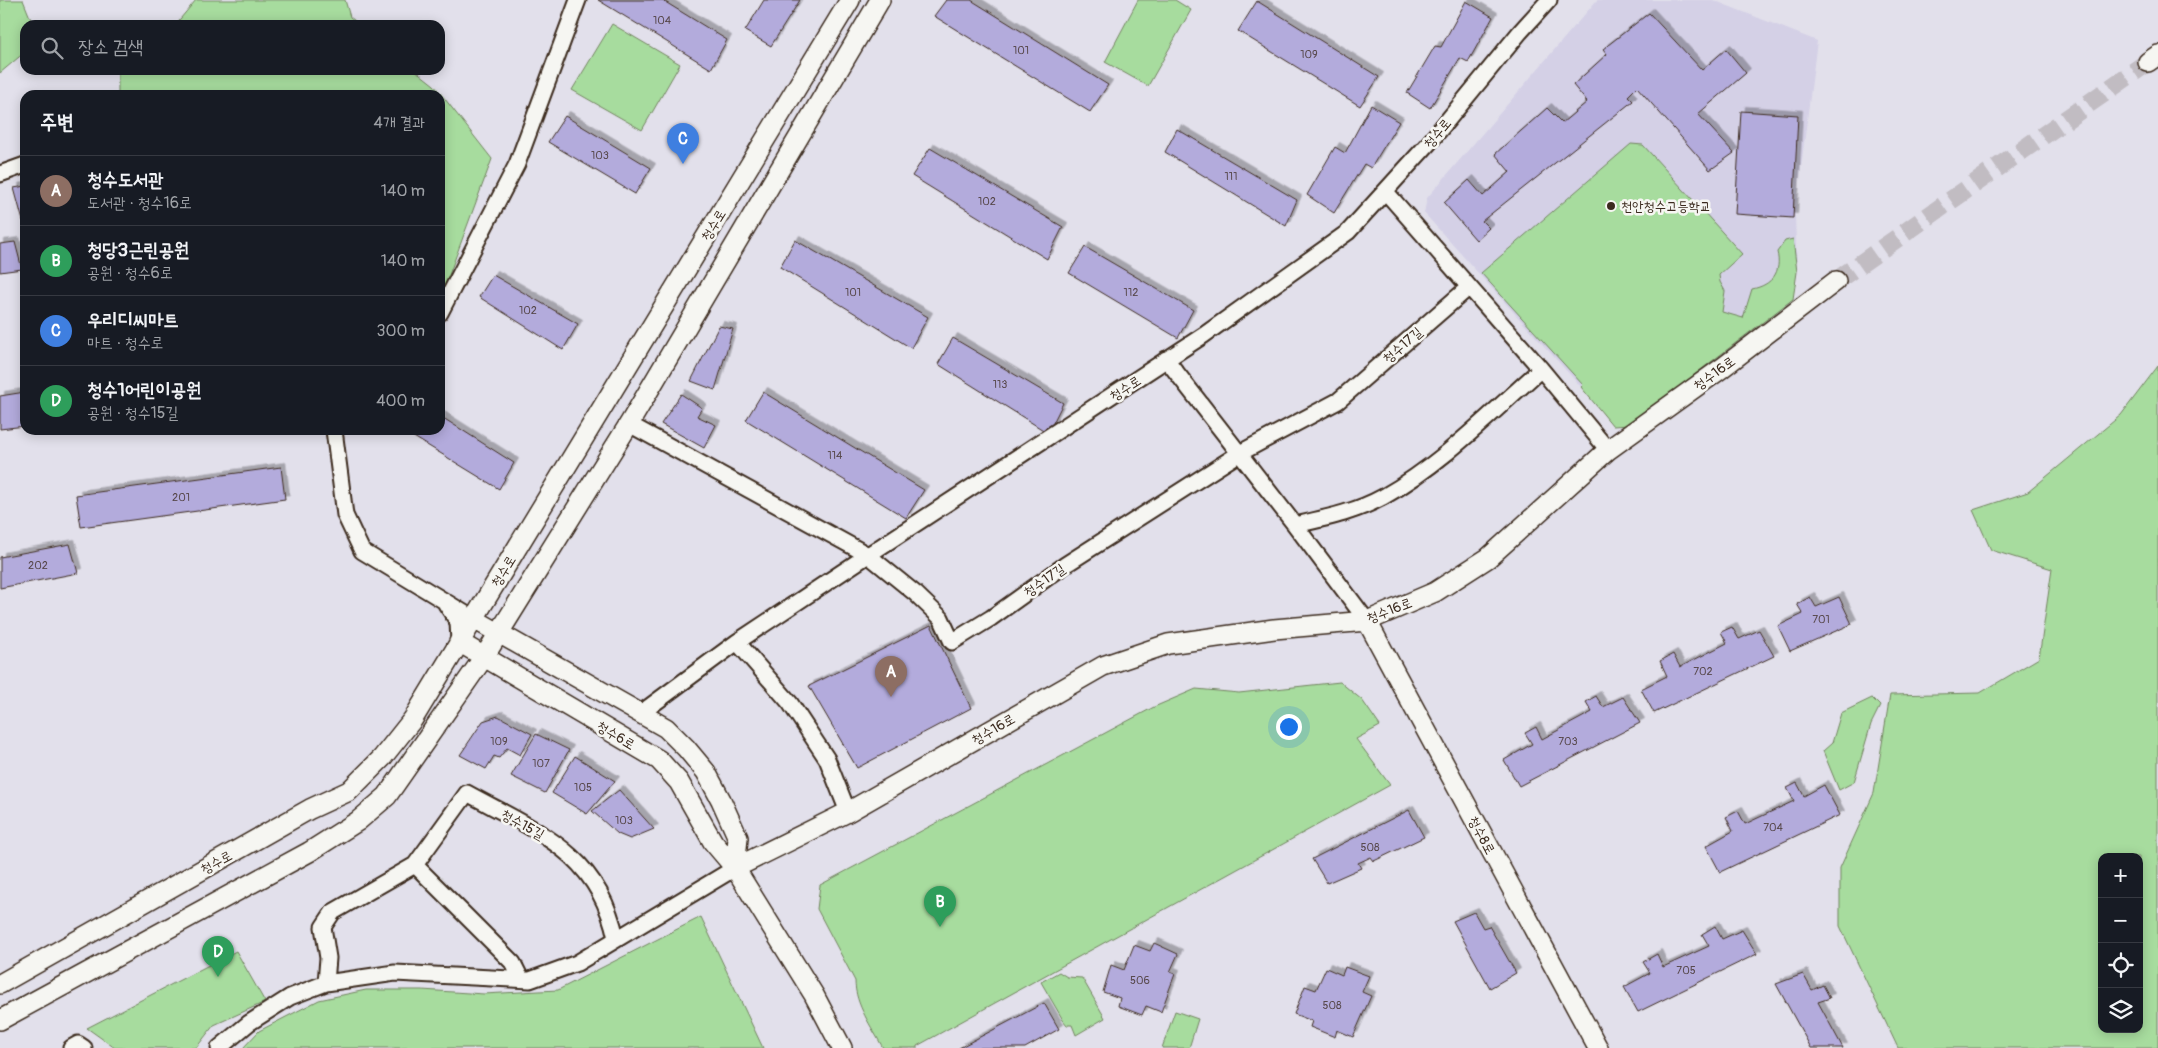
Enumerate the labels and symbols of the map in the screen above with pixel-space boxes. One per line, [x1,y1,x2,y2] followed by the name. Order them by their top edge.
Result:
[653,14,672,27] house number: 104
[1013,44,1029,57] house number: 101
[1300,48,1318,61] house number: 109
[1420,115,1455,152] street label: 청수로
[667,123,699,164] pin: C
[591,149,609,162] house number: 103
[1225,170,1237,183] house number: 111
[978,195,996,208] house number: 102
[1621,198,1711,215] place label: 천안청수고등학교
[1605,200,1617,212] marker: 천안청수고등학교
[697,206,729,244] street label: 청수로
[845,286,861,299] house number: 101
[1124,286,1138,299] house number: 112
[519,304,537,317] house number: 102
[1379,323,1426,367] street label: 청수17길
[1690,353,1738,394] street label: 청수16로
[1106,372,1144,405] street label: 청수로
[993,378,1007,391] house number: 113
[828,449,843,462] house number: 114
[172,491,190,504] house number: 201
[487,552,519,590] street label: 청수로
[28,559,48,572] house number: 202
[1020,560,1069,601] street label: 청수17길
[1364,594,1414,627] street label: 청수16로
[1812,613,1830,626] house number: 701
[875,656,907,697] pin: A
[1693,665,1713,678] house number: 702
[968,710,1018,749] street label: 청수16로
[1276,714,1302,740] your location
[593,717,638,754] street label: 청수6로
[490,735,508,748] house number: 109
[1558,735,1578,748] house number: 703
[532,757,550,770] house number: 107
[574,781,592,794] house number: 105
[498,806,548,844] street label: 청수15길
[1464,813,1499,857] street label: 청수8로
[615,814,633,827] house number: 103
[1763,821,1783,834] house number: 704
[1360,841,1380,854] house number: 508
[197,847,235,878] street label: 청수로
[924,886,956,927] pin: B
[202,936,234,977] pin: D
[1676,964,1696,977] house number: 705
[1130,974,1150,987] house number: 506
[1322,999,1342,1012] house number: 508

